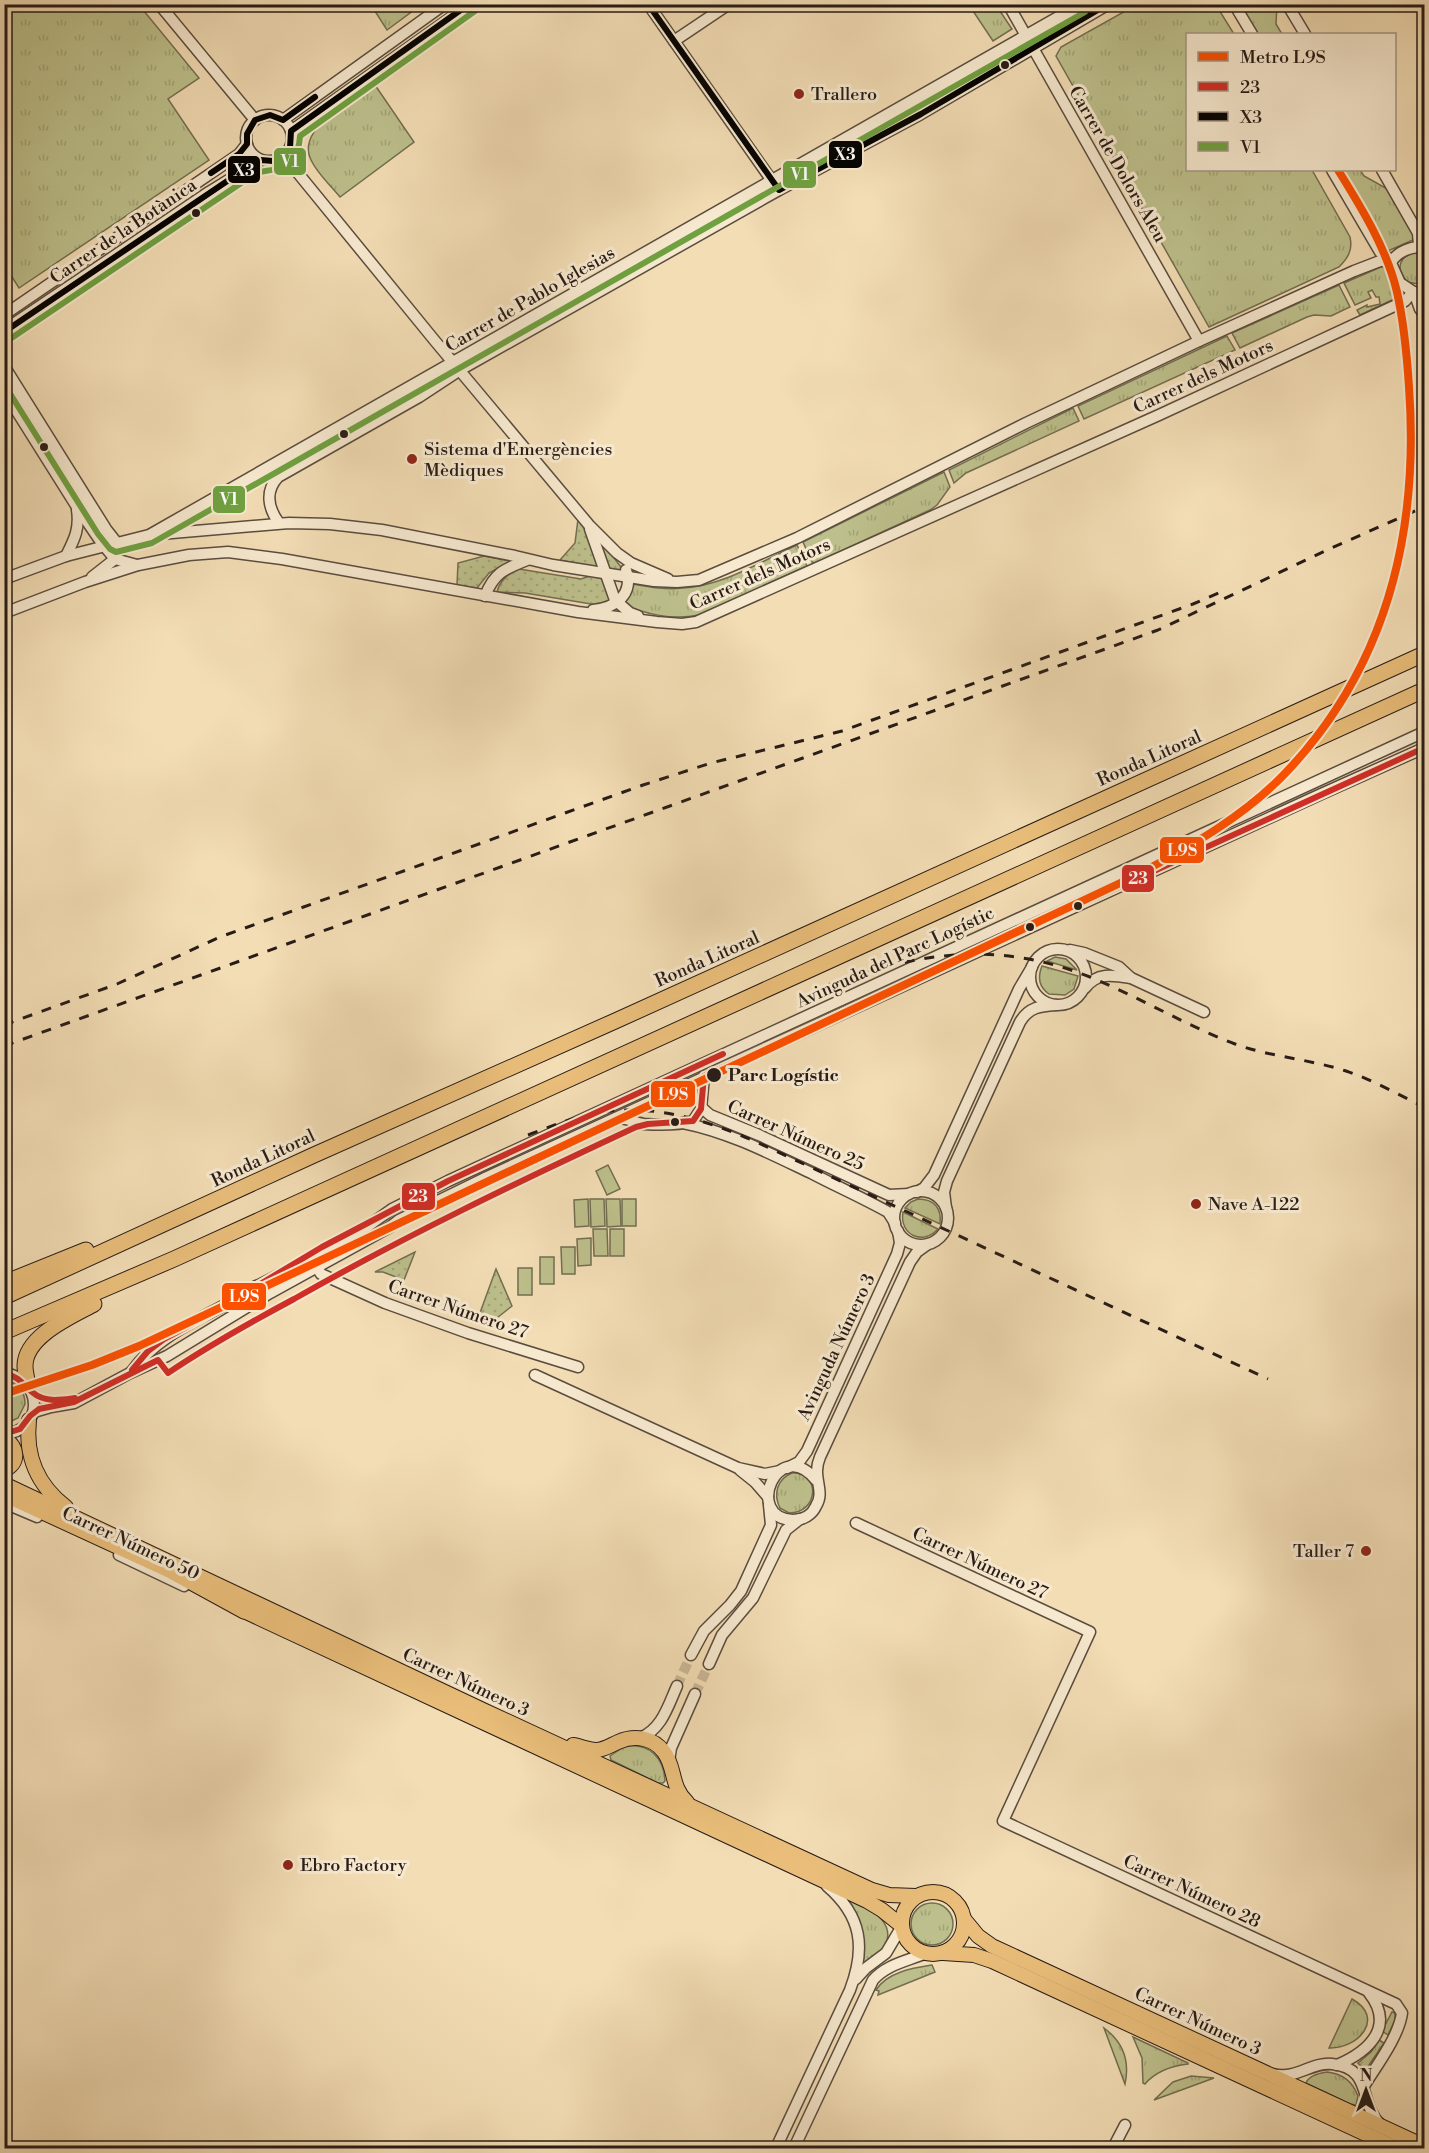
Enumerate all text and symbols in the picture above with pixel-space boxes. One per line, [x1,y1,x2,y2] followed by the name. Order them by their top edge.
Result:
[1186,33,1396,171] legend
[1240,46,1326,69] text: Metro L9S
[999,59,1011,71] unlabelled marker
[1240,76,1260,99] text: 23
[1063,82,1172,247] street label: Carrer de Dolors Aleu
[811,83,877,106] place label: Trallero
[792,87,806,101] marker: Trallero
[1239,106,1262,129] text: X3
[1239,136,1261,159] text: V1
[828,140,863,169] line badge: X3
[833,145,856,165] text: X3
[273,147,307,176] line badge: V1
[280,152,299,172] text: V1
[227,155,261,184] line badge: X3
[782,160,817,189] line badge: V1
[232,161,255,181] text: X3
[790,165,809,185] text: V1
[45,173,202,289] street label: Carrer de la Botànica
[190,207,202,219] unlabelled marker
[441,241,619,357] street label: Carrer de Pablo Iglesias
[1130,334,1277,419] street label: Carrer dels Motors
[338,428,350,440] unlabelled marker
[424,438,612,482] place label: Sistema d'Emergències Mèdiques
[38,441,50,453] unlabelled marker
[405,452,419,466] marker: Sistema d'Emergències Mèdiques
[212,485,246,514] line badge: V1
[219,490,238,510] text: V1
[686,533,834,616] street label: Carrer dels Motors
[1093,725,1206,792] street label: Ronda Litoral
[1159,836,1205,864] line badge: L9S
[1167,841,1197,861] text: L9S
[1121,864,1155,893] line badge: 23
[1128,869,1148,889] text: 23
[1072,900,1084,912] unlabelled marker
[792,901,998,1014] street label: Avinguda del Parc Logístic
[1024,921,1036,933] unlabelled marker
[651,926,764,993] street label: Ronda Litoral
[728,1064,839,1087] place label: Parc Logístic
[705,1066,723,1084] marker: Parc Logístic
[650,1080,696,1108] line badge: L9S
[658,1085,688,1105] text: L9S
[724,1095,868,1176] street label: Carrer Número 25
[669,1116,681,1128] unlabelled marker
[207,1124,320,1193] street label: Ronda Litoral
[401,1182,436,1211] line badge: 23
[408,1187,428,1207] text: 23
[1208,1193,1299,1216] place label: Nave A-122
[1189,1197,1203,1211] marker: Nave A-122
[792,1270,881,1425] street label: Avinguda Número 3
[385,1275,531,1344] street label: Carrer Número 27
[221,1282,267,1311] line badge: L9S
[229,1287,259,1307] text: L9S
[58,1501,203,1585] street label: Carrer Número 50
[908,1522,1051,1605] street label: Carrer Número 27
[1293,1540,1354,1563] place label: Taller 7
[1359,1544,1373,1558] marker: Taller 7
[399,1643,533,1722] street label: Carrer Número 3
[1120,1850,1264,1933] street label: Carrer Número 28
[300,1854,407,1877] place label: Ebro Factory
[281,1858,295,1872] marker: Ebro Factory
[1131,1982,1265,2061] street label: Carrer Número 3
[1336,2060,1396,2120] north arrow
[1360,2066,1373,2086] text: N

